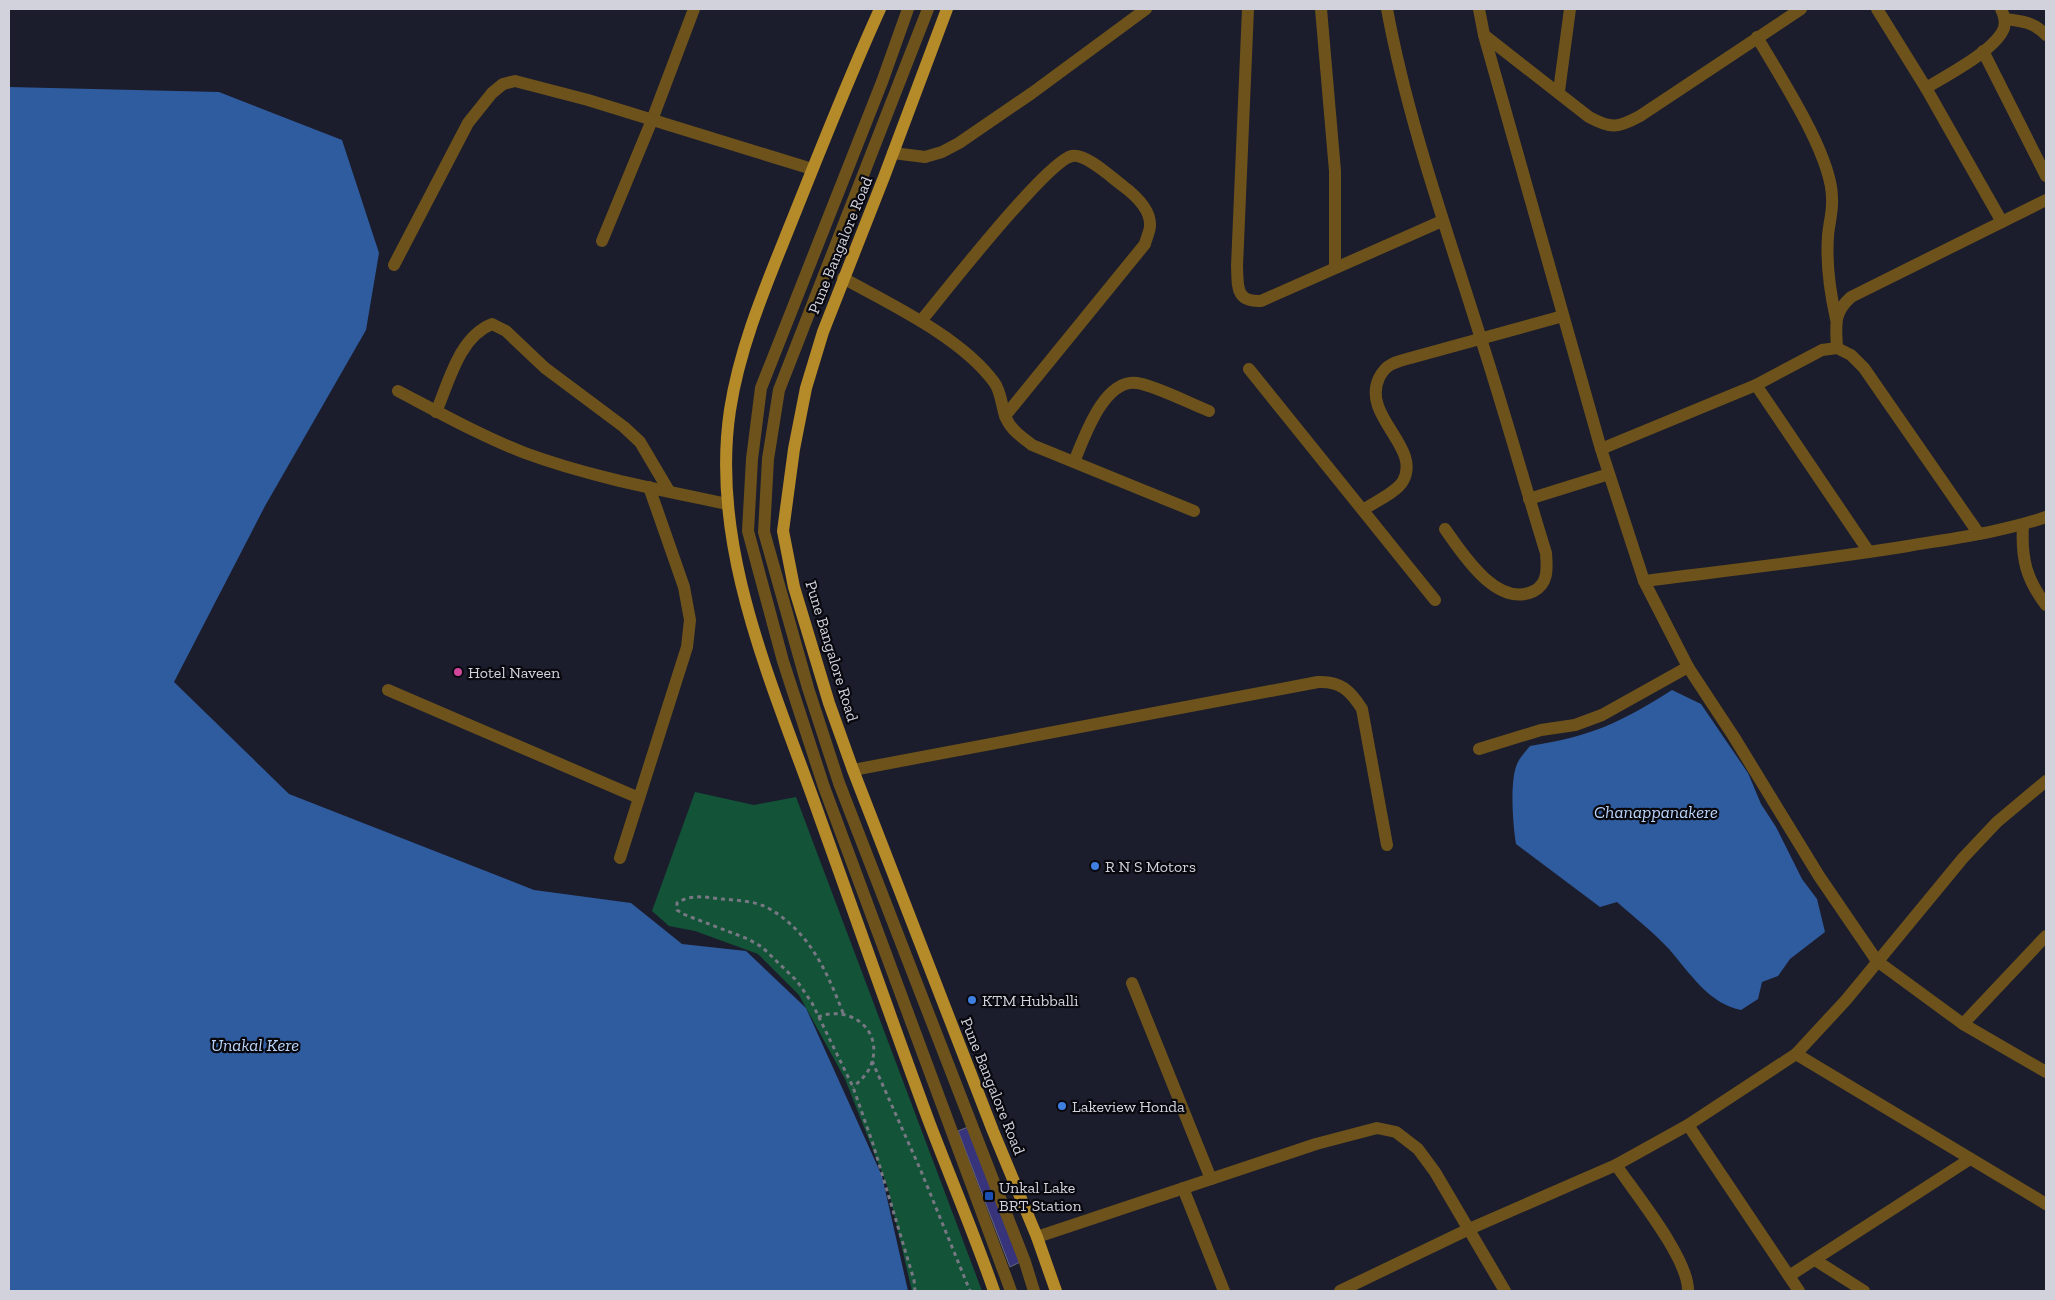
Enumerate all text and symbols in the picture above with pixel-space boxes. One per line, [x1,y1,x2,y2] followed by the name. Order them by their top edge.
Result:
[804,173,876,316] street label: Pune Bangalore Road
[802,578,863,724] street label: Pune Bangalore Road
[468,663,561,682] place label: Hotel Naveen
[452,666,464,678] marker: Hotel Naveen
[1594,801,1718,823] water label: Chanappanakere
[1105,857,1196,876] place label: R N S Motors
[1089,860,1101,872] marker: R N S Motors
[982,991,1079,1010] place label: KTM Hubballi
[966,994,978,1006] marker: KTM Hubballi
[957,1015,1029,1158] street label: Pune Bangalore Road
[211,1034,299,1056] water label: Unakal Kere
[1072,1097,1185,1116] place label: Lakeview Honda
[1056,1100,1068,1112] marker: Lakeview Honda
[999,1178,1083,1215] place label: Unkal Lake BRT Station
[983,1190,995,1202] marker: Unkal Lake BRT Station

